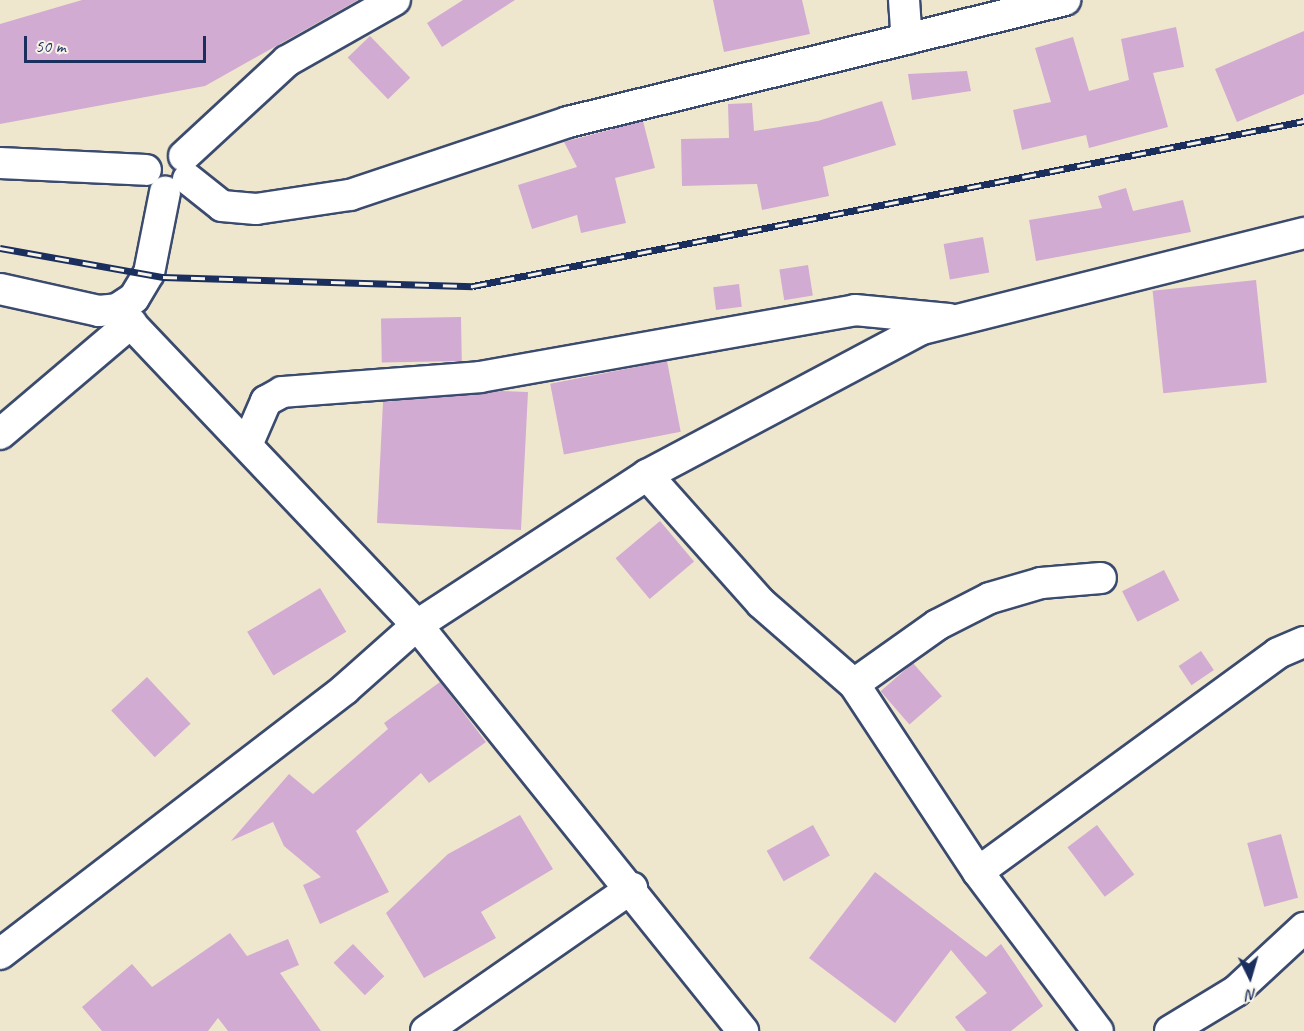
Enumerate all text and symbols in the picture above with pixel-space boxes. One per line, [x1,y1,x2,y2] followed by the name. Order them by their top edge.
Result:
[27,24,208,62] scale bar
[35,35,66,57] text: 50 m
[1220,947,1280,1007] north arrow
[1246,985,1257,1005] text: N

